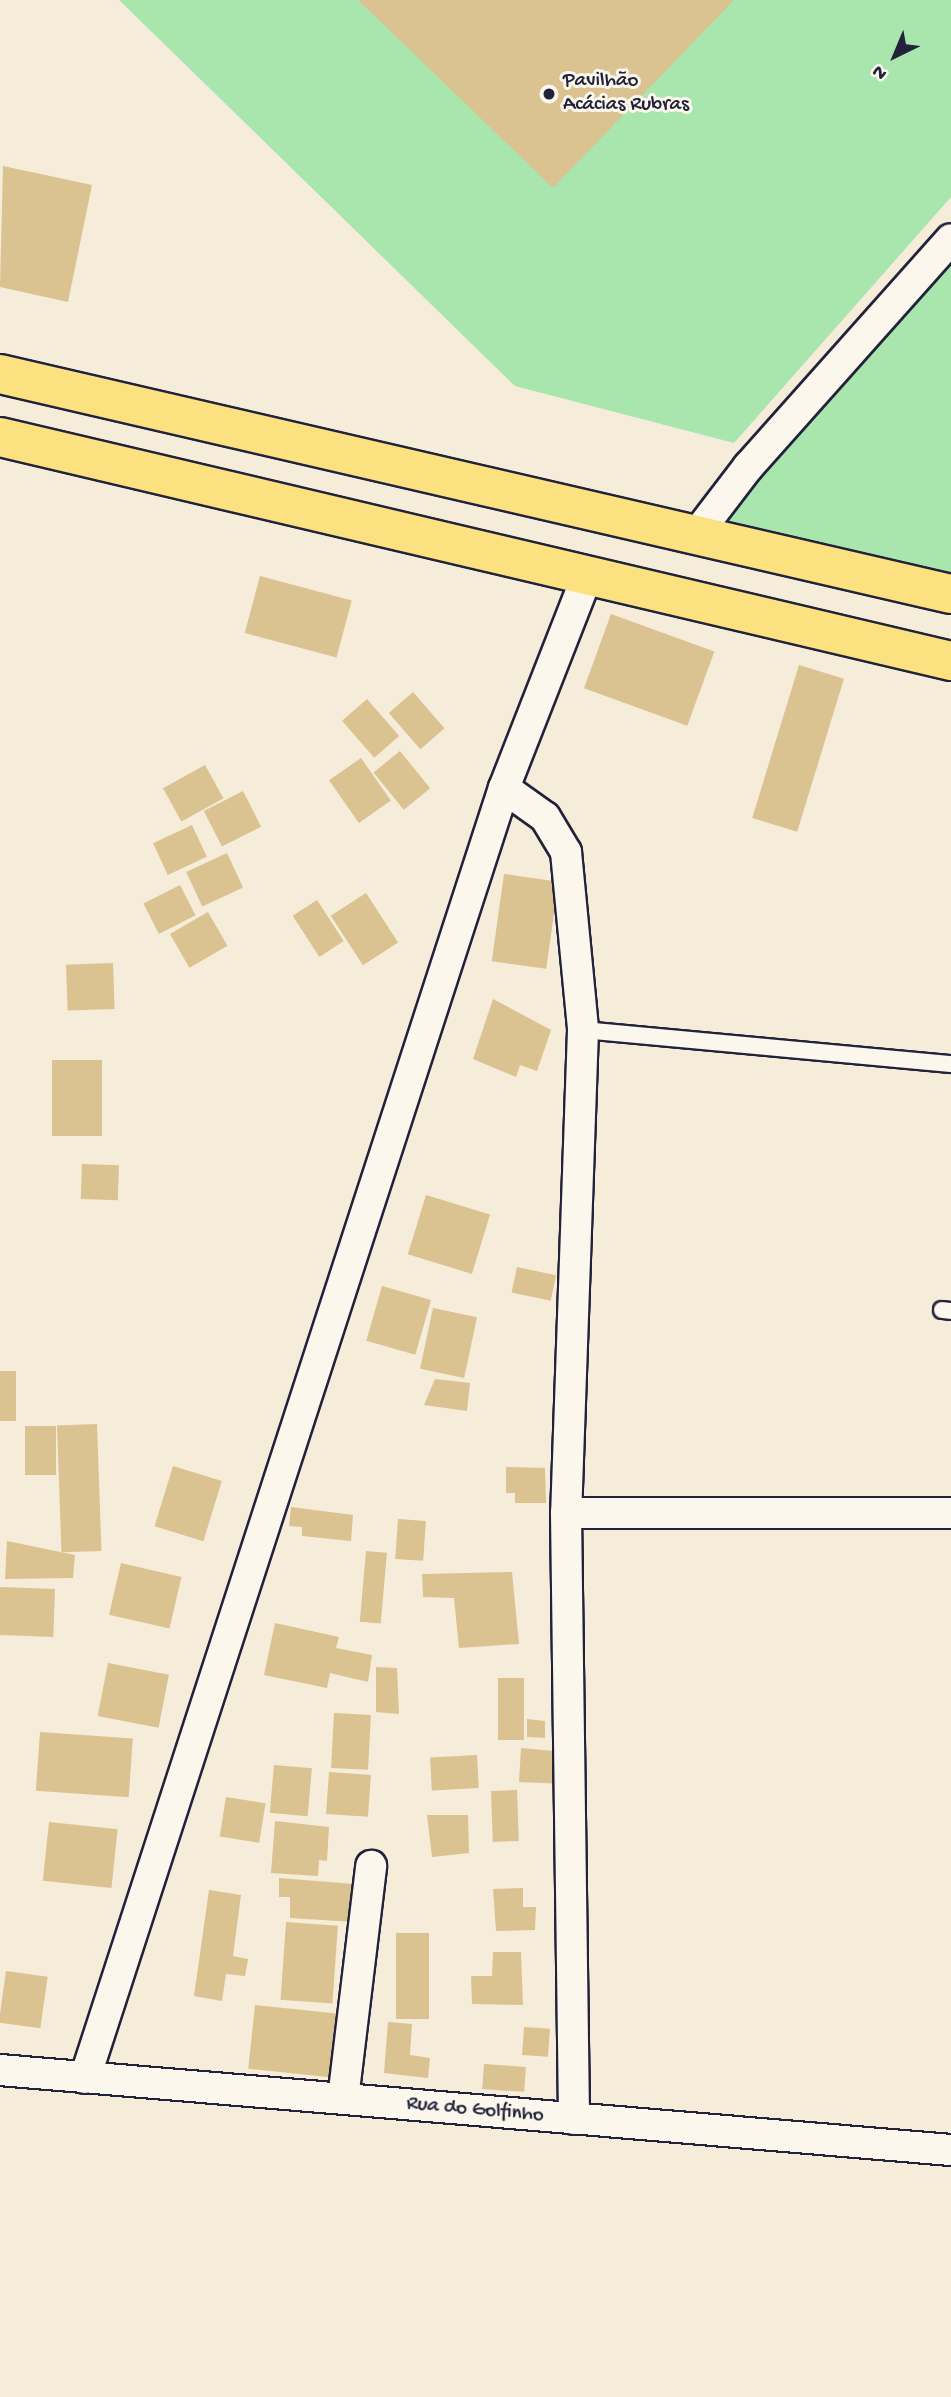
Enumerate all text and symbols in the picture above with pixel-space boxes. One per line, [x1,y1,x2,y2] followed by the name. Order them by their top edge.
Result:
[860,21,930,91] north arrow
[868,59,893,84] text: N
[563,69,689,119] place label: Pavilhão Acácias Rubras
[541,86,557,102] marker: Pavilhão Acácias Rubras
[405,2092,545,2130] street label: Rua do Golfinho

